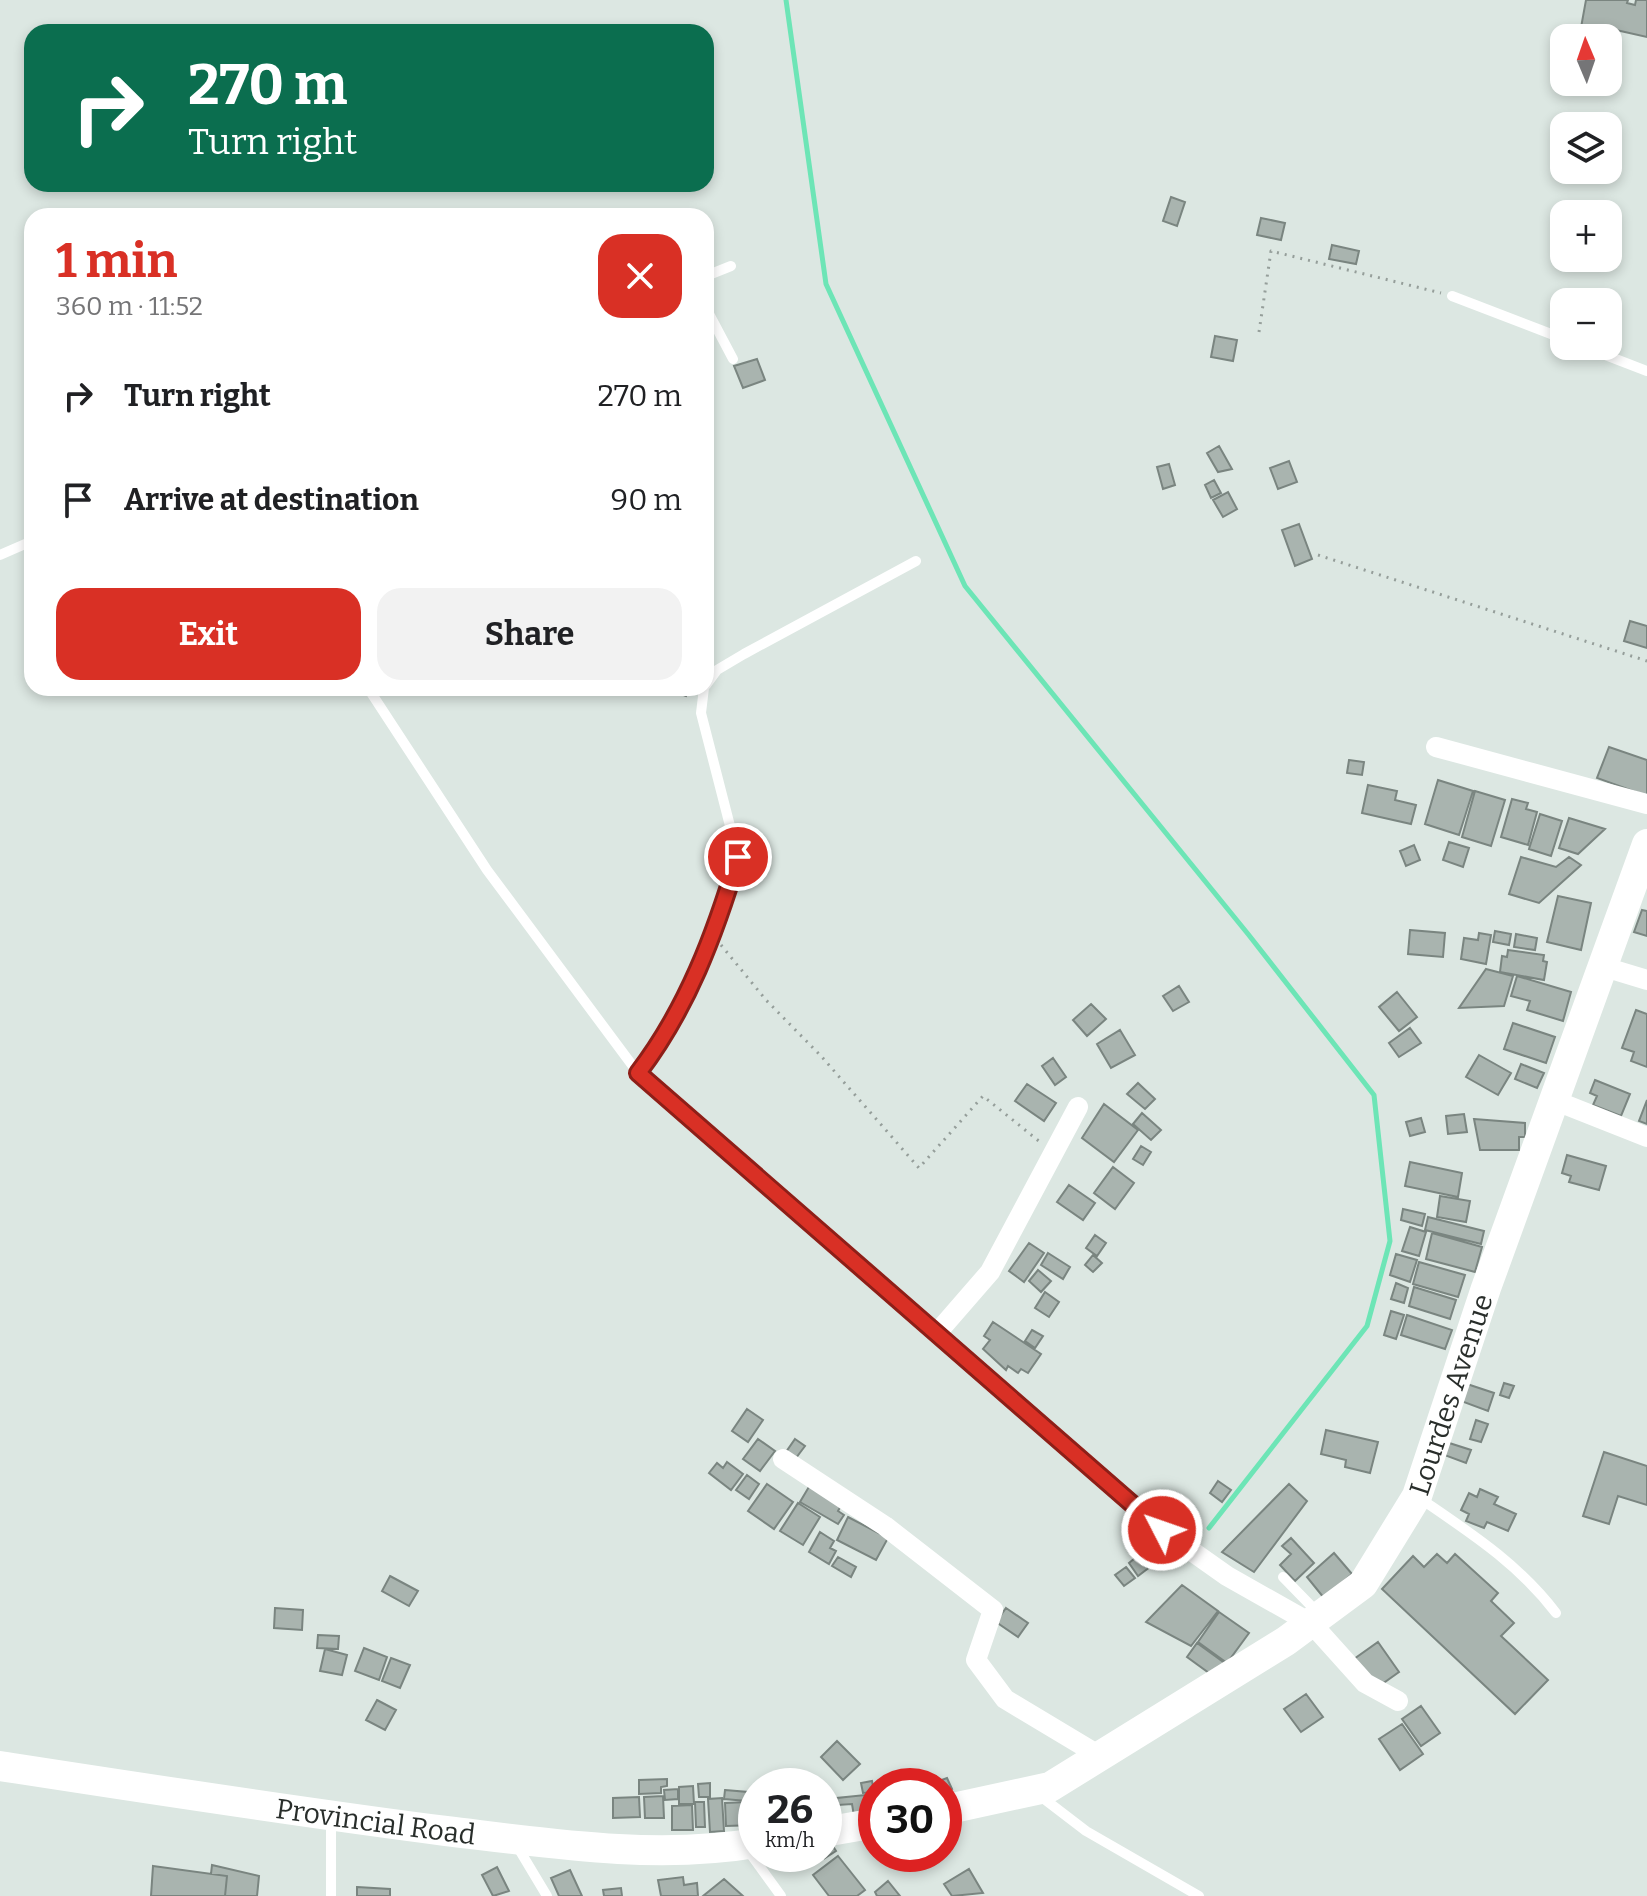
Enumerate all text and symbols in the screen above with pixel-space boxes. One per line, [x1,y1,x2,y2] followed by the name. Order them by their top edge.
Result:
[1550,24,1622,96] north arrow
[1550,24,1622,360] map controls
[188,52,348,119] text: 270 m
[56,56,160,160] icon: right
[1550,112,1622,184] button: layers
[188,120,357,164] text: Turn right
[1550,200,1622,272] button: +
[56,232,177,290] text: 1 min
[598,234,682,318] button: close
[1550,288,1622,360] button: −
[56,291,203,322] text: 360 m · 11:52
[56,374,100,418] icon: right
[124,378,271,414] text: Turn right
[598,378,682,414] text: 270 m
[56,478,100,522] icon: arrive
[124,482,419,518] text: Arrive at destination
[611,482,682,518] text: 90 m
[56,588,361,680] button: Exit
[377,588,682,680] button: Share
[704,823,772,891] pin
[716,835,760,879] icon: arrive
[1402,1290,1500,1499] street label: Lourdes Avenue
[1120,1488,1204,1572] position arrow
[858,1768,962,1872] speed limit sign: 30
[767,1786,813,1834] text: 26
[274,1792,477,1851] street label: Provincial Road
[765,1828,815,1852] text: km/h

